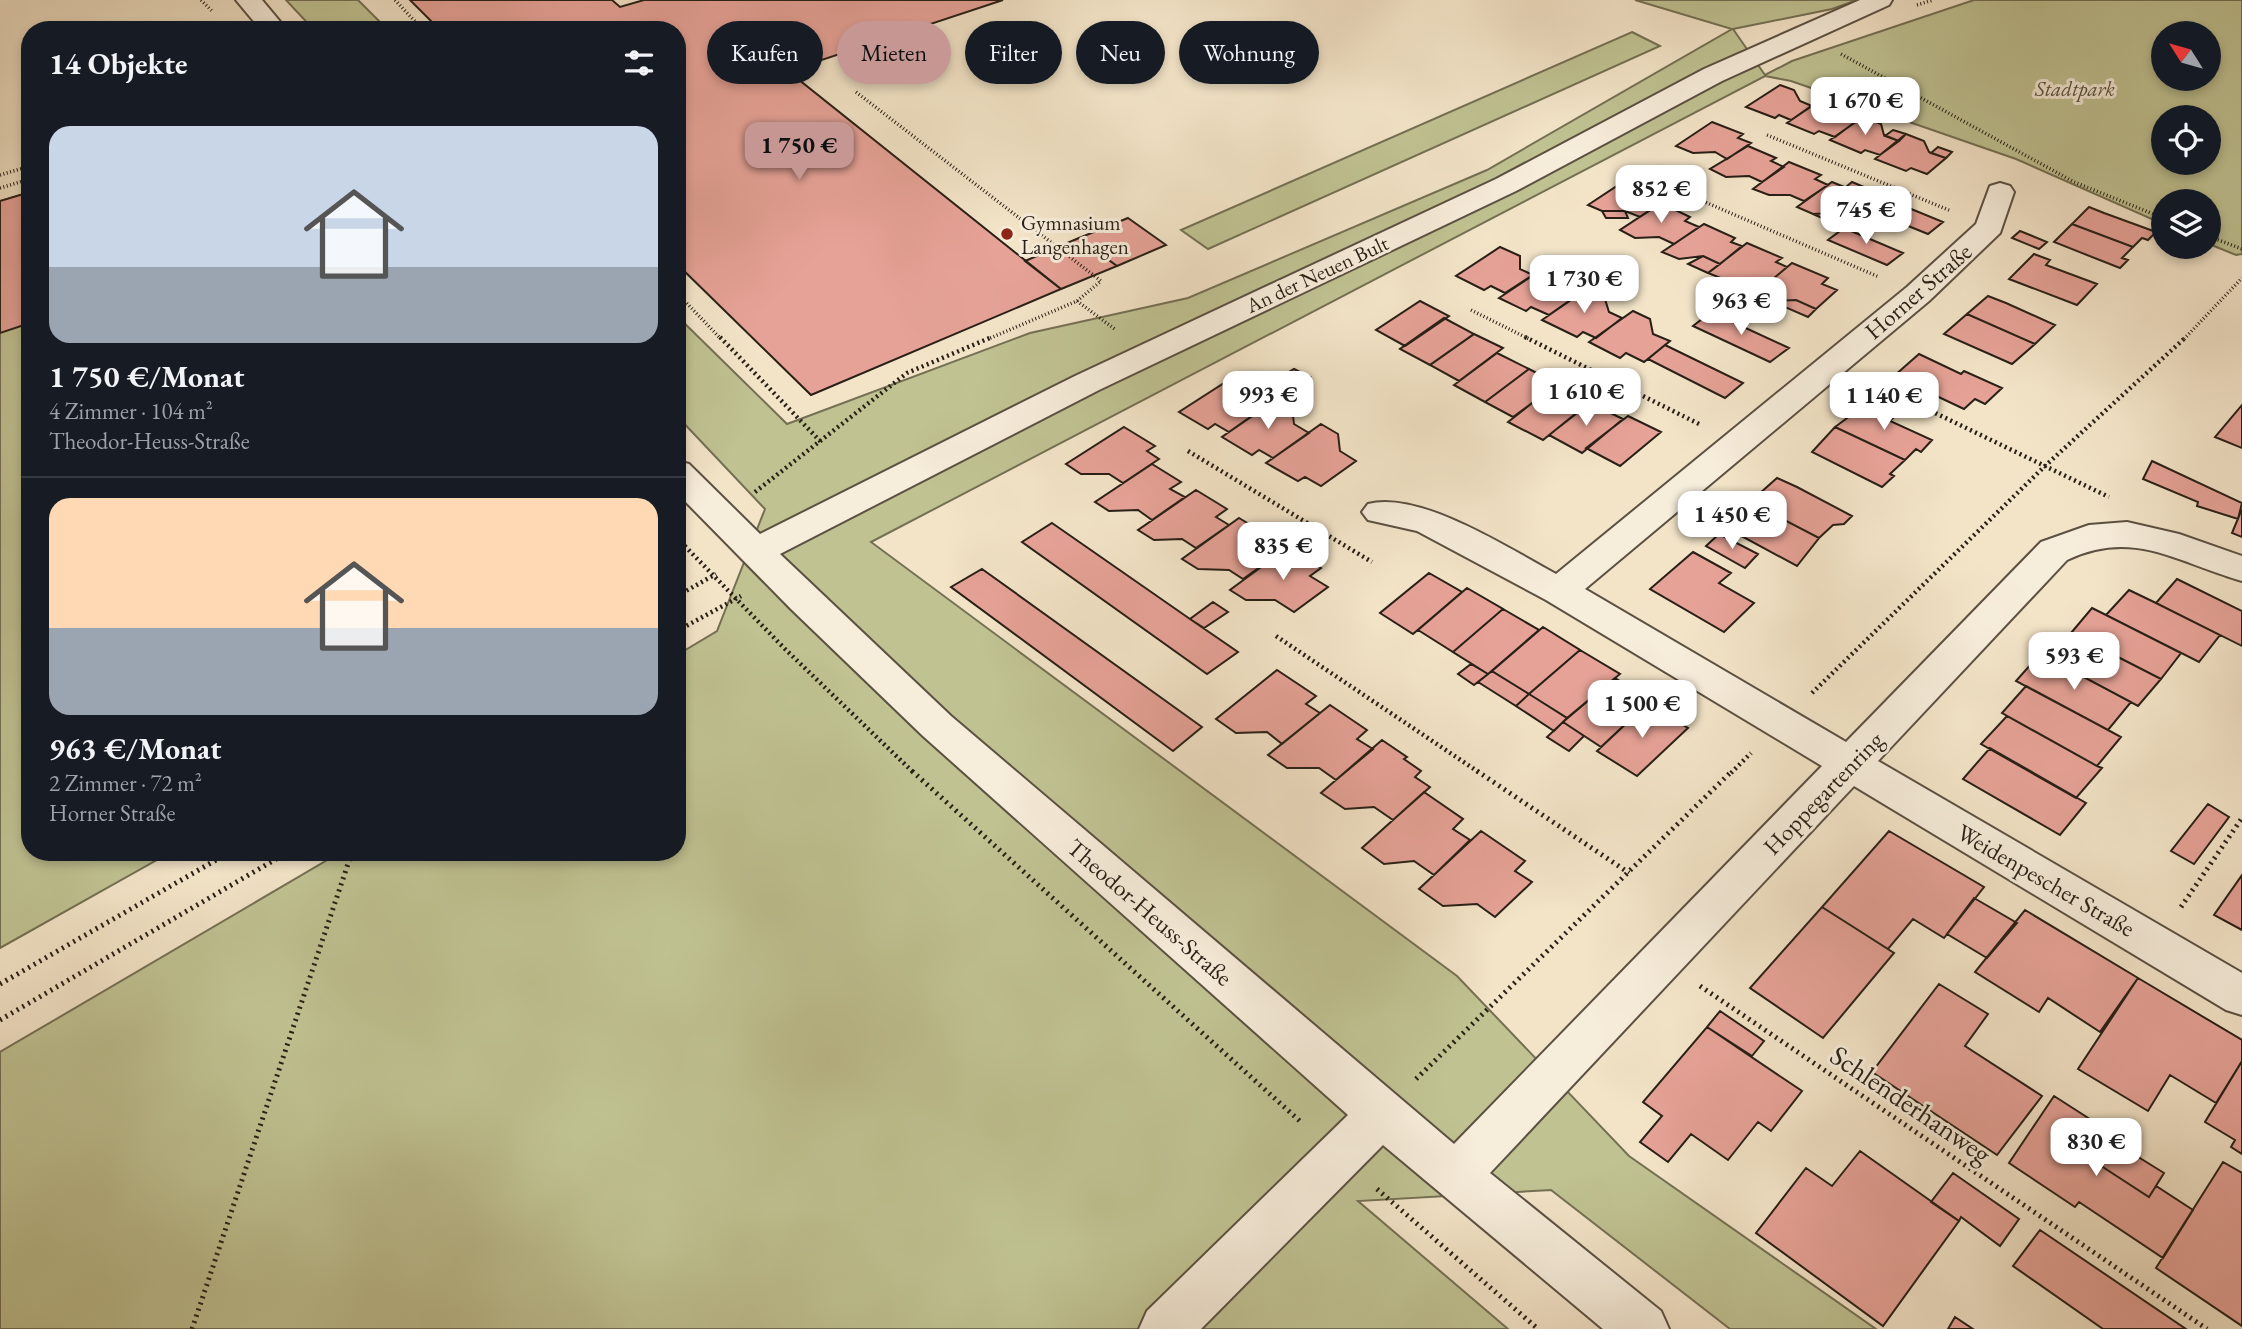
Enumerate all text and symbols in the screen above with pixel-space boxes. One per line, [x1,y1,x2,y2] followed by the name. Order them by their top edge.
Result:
[707,21,823,84] chip: Kaufen
[837,21,951,84] chip: Mieten
[965,21,1062,84] chip: Filter
[1076,21,1165,84] chip: Neu
[1179,21,1319,84] chip: Wohnung
[2151,21,2221,91] north arrow
[2151,21,2221,259] map controls
[49,44,188,83] text: 14 Objekte
[620,44,658,82] icon: filters
[2034,75,2115,102] park label: Stadtpark
[1800,78,1930,137] pin: 1 670 €
[1827,85,1903,115] text: 1 670 €
[2151,105,2221,175] button: locate
[734,122,864,182] pin: 1 750 €
[761,130,837,160] text: 1 750 €
[1612,166,1710,225] pin: 852 €
[291,171,417,297] icon: home
[1632,173,1690,203] text: 852 €
[1817,187,1915,246] pin: 745 €
[2151,189,2221,259] button: layers
[1837,194,1895,224] text: 745 €
[1021,209,1129,260] place label: Gymnasium Langenhagen
[999,226,1015,242] marker: Gymnasium Langenhagen
[1240,229,1393,319] street label: An der Neuen Bult
[1858,236,1978,346] street label: Horner Straße
[1519,256,1649,315] pin: 1 730 €
[1546,263,1622,293] text: 1 730 €
[1692,278,1790,337] pin: 963 €
[1712,285,1770,315] text: 963 €
[49,357,244,396] text: 1 750 €/Monat
[1521,368,1651,428] pin: 1 610 €
[1219,372,1317,431] pin: 993 €
[1819,372,1949,432] pin: 1 140 €
[1548,376,1624,406] text: 1 610 €
[1239,379,1297,409] text: 993 €
[1846,380,1922,410] text: 1 140 €
[49,396,213,426] text: 4 Zimmer · 104 m²
[49,426,250,456] text: Theodor-Heuss-Straße
[1667,491,1797,551] pin: 1 450 €
[1694,499,1770,529] text: 1 450 €
[1234,522,1332,582] pin: 835 €
[1254,530,1312,560] text: 835 €
[291,543,417,669] icon: home
[2025,632,2123,692] pin: 593 €
[2045,640,2103,670] text: 593 €
[1577,680,1707,740] pin: 1 500 €
[1604,688,1680,718] text: 1 500 €
[1756,724,1890,861] street label: Hoppegartenring
[49,729,221,768] text: 963 €/Monat
[49,768,202,798] text: 2 Zimmer · 72 m²
[49,798,175,828] text: Horner Straße
[1951,816,2141,944] street label: Weidenpescher Straße
[1061,832,1239,992] street label: Theodor-Heuss-Straße
[1823,1037,1999,1172] street label: Schlenderhanweg
[2047,1118,2145,1178] pin: 830 €
[2067,1126,2125,1156] text: 830 €

